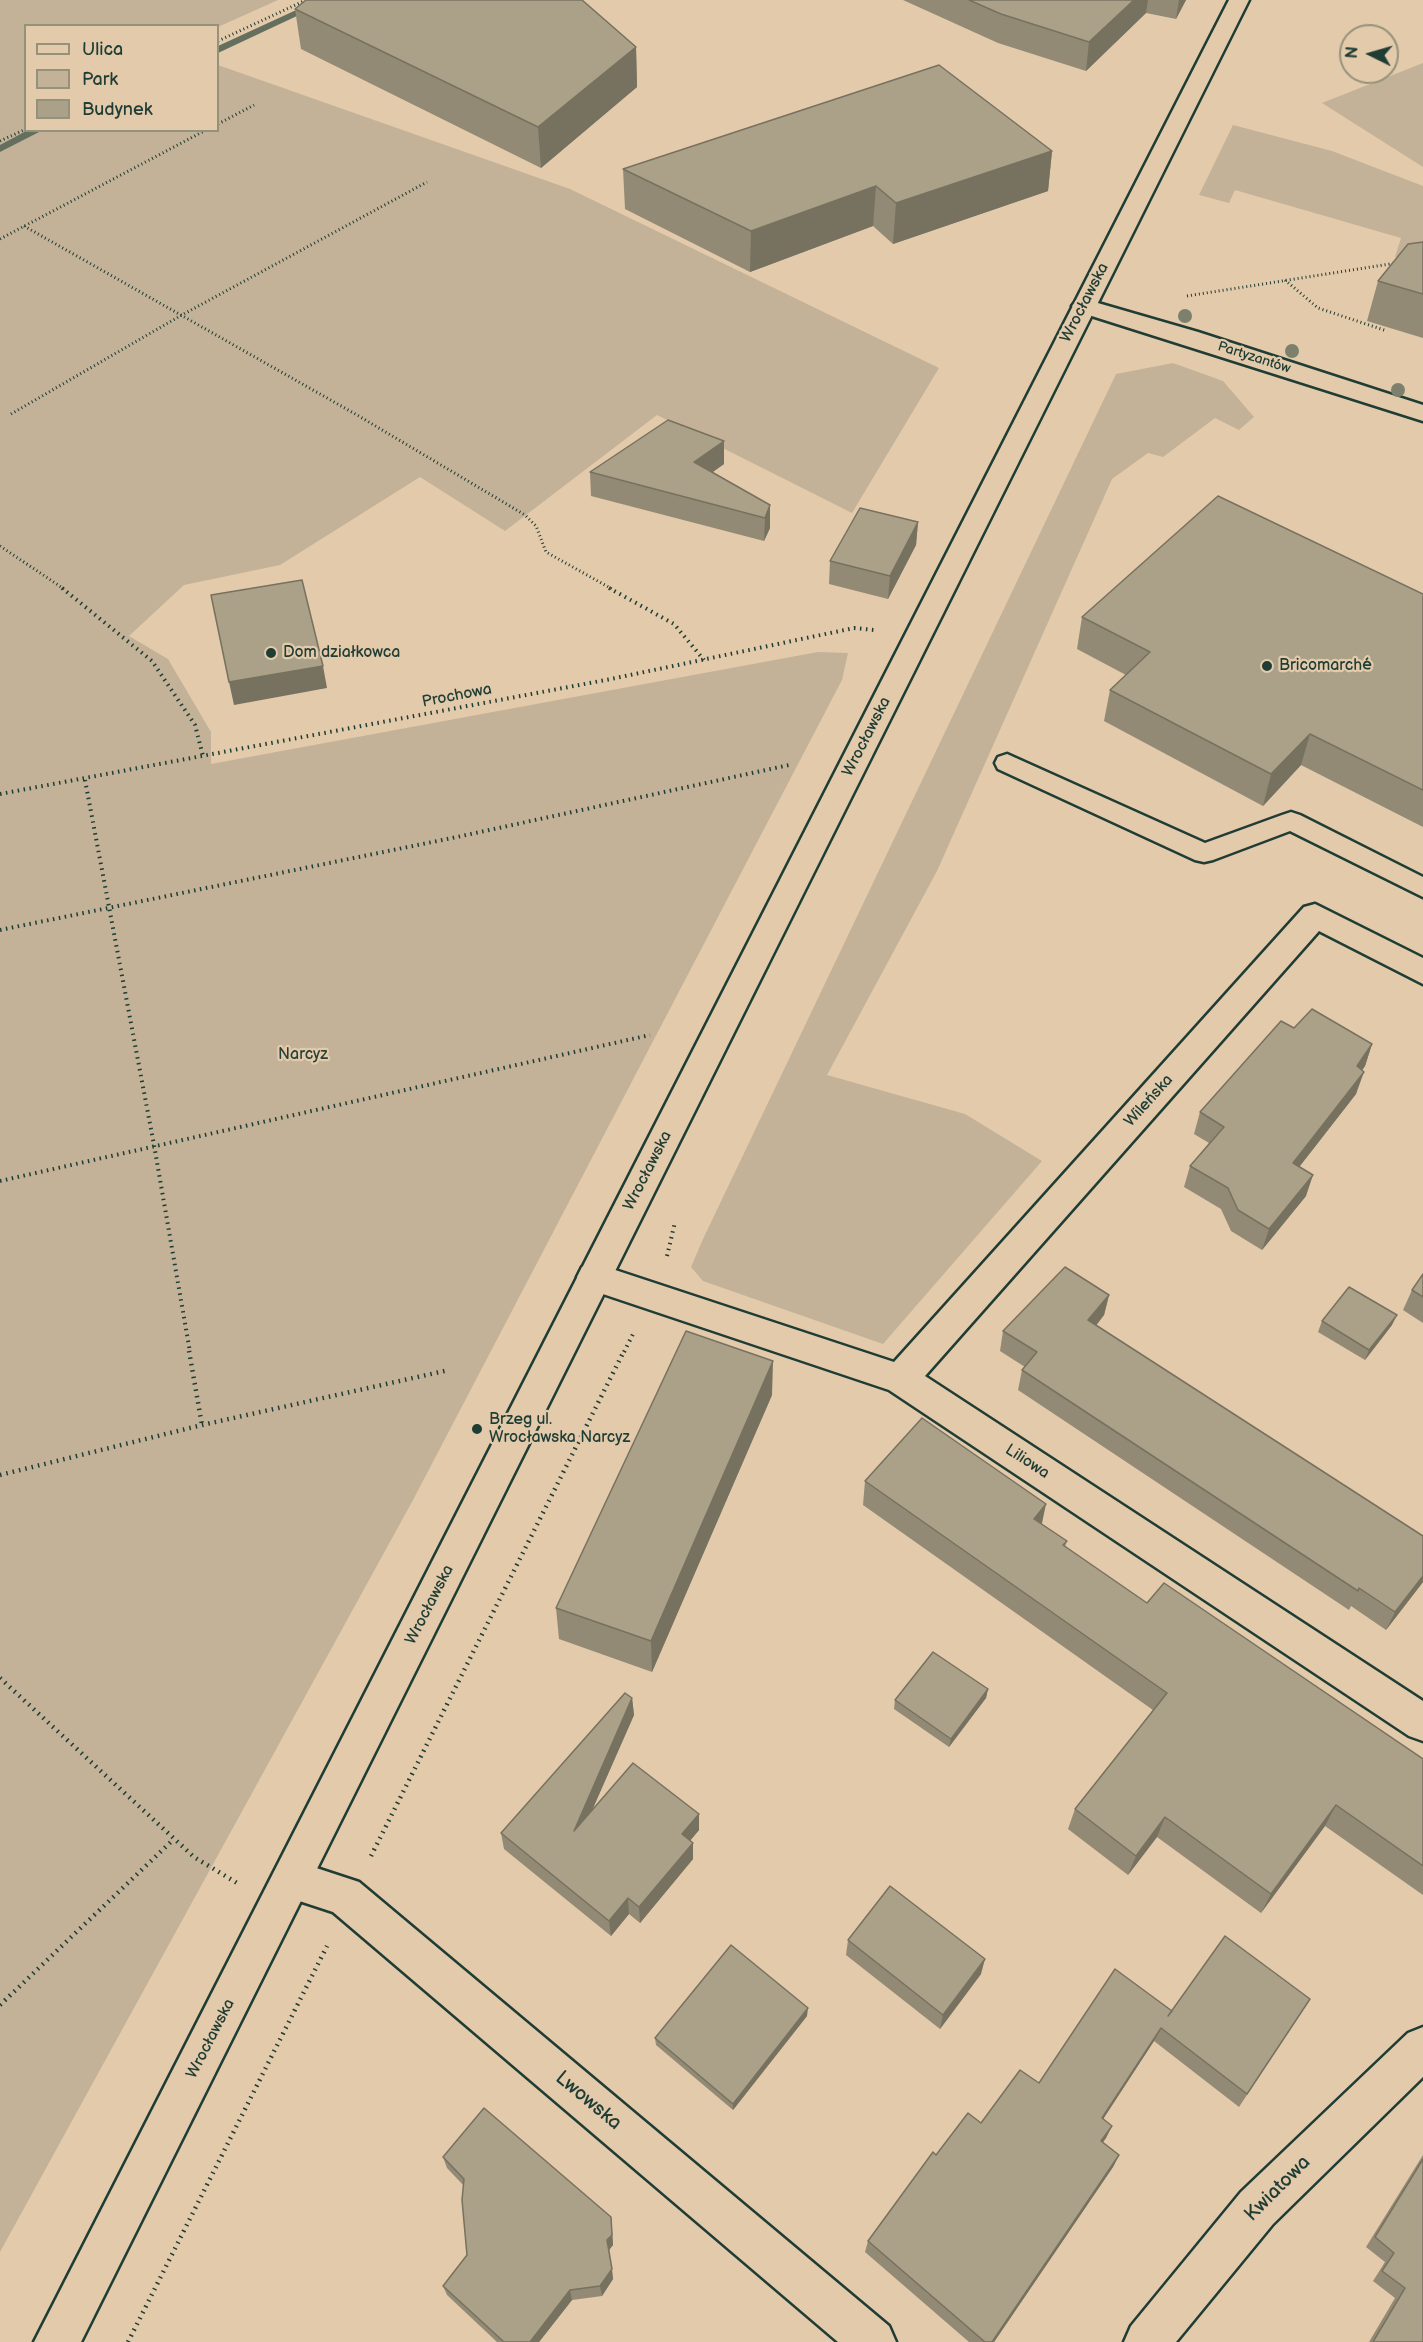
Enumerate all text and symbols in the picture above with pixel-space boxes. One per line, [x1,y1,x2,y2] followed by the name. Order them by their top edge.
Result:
[24,24,219,132] legend
[1339,24,1399,84] north arrow
[82,39,123,60] text: Ulica
[1343,46,1363,59] text: N
[82,69,118,90] text: Park
[82,99,152,120] text: Budynek
[1057,260,1113,346] street label: Wrocławska
[1215,338,1293,378] street label: Partyzantów
[283,643,400,663] place label: Dom działkowca
[264,646,278,660] marker: Dom działkowca
[1279,656,1372,676] place label: Bricomarché
[1260,659,1274,673] marker: Bricomarché
[420,680,494,712] street label: Prochowa
[839,694,895,780] street label: Wrocławska
[278,1045,328,1065] park label: Narcyz
[1121,1071,1177,1131] street label: Wileńska
[620,1128,676,1214] street label: Wrocławska
[489,1410,630,1448] place label: Brzeg ul. Wrocławska Narcyz
[470,1422,484,1436] marker: Brzeg ul. Wrocławska Narcyz
[1001,1441,1053,1483] street label: Liliowa
[402,1562,458,1648] street label: Wrocławska
[183,1996,239,2082] street label: Wrocławska
[550,2066,626,2136] street label: Lwowska
[1240,2151,1316,2227] street label: Kwiatowa

